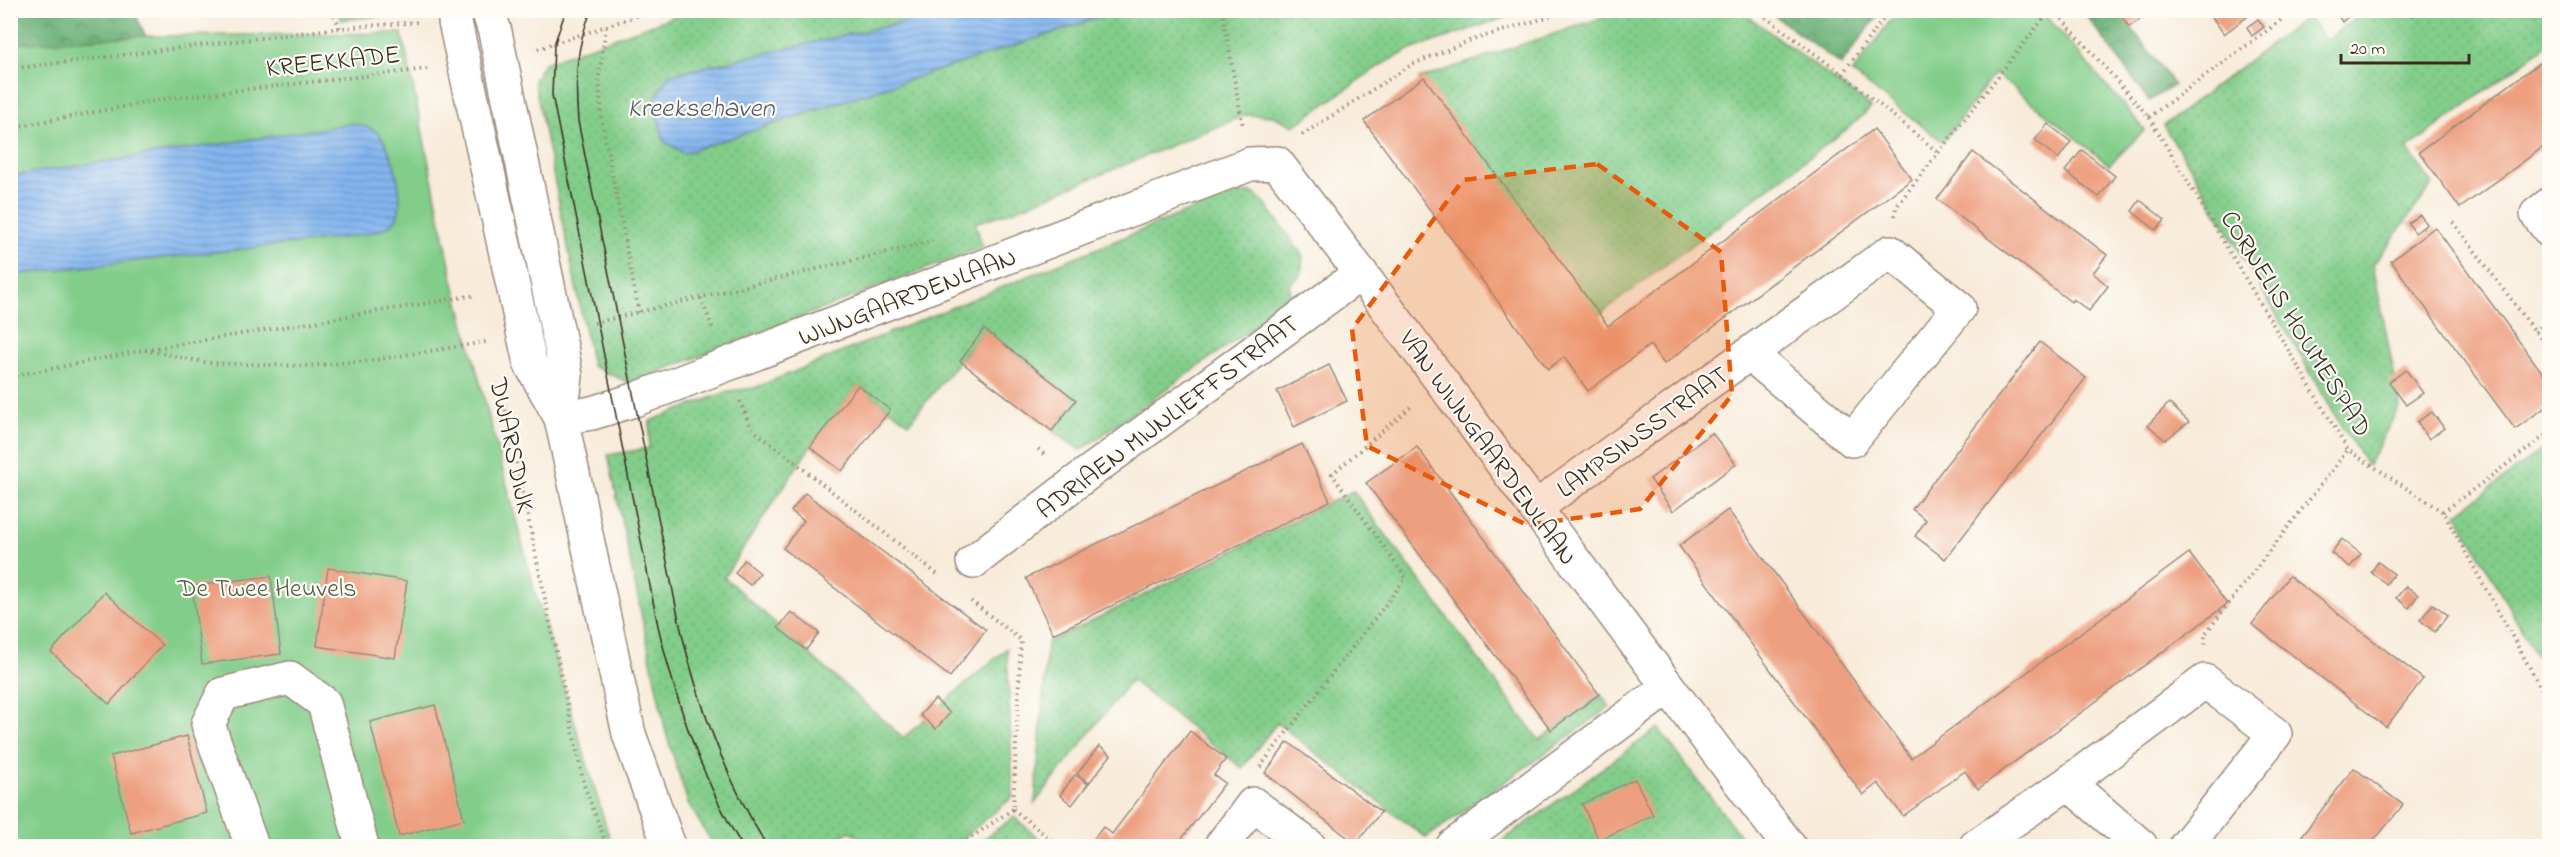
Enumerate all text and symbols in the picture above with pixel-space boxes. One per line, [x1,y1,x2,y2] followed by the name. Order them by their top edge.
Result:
[2341,27,2468,65] scale bar
[264,37,402,89] street label: KREEKKADE
[2350,37,2385,63] text: 20 m
[627,90,775,129] water label: Kreeksehaven
[2209,204,2380,445] street label: CORNELIS HOUMESPAD
[794,240,1023,358] street label: WIJNGAARDENLAAN
[1030,307,1308,530] street label: ADRIAEN MIJNLIEFFSTRAAT
[1387,322,1585,574] street label: VAN WIJNGAARDENLAAN
[1550,358,1738,509] street label: LAMPSINSSTRAAT
[477,374,543,517] street label: DWARSDIJK
[176,571,357,609] park label: De Twee Heuvels

